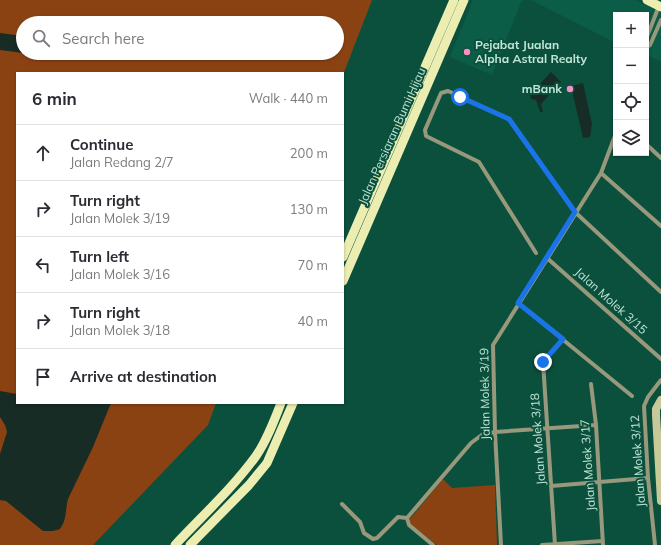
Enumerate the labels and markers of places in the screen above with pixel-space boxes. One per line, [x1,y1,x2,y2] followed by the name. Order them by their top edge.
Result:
[475,37,588,66] place label: Pejabat Jualan Alpha Astral Realty
[462,47,472,57] marker: Pejabat Jualan Alpha Astral Realty
[522,81,562,96] place label: mBank
[565,84,575,94] marker: mBank

